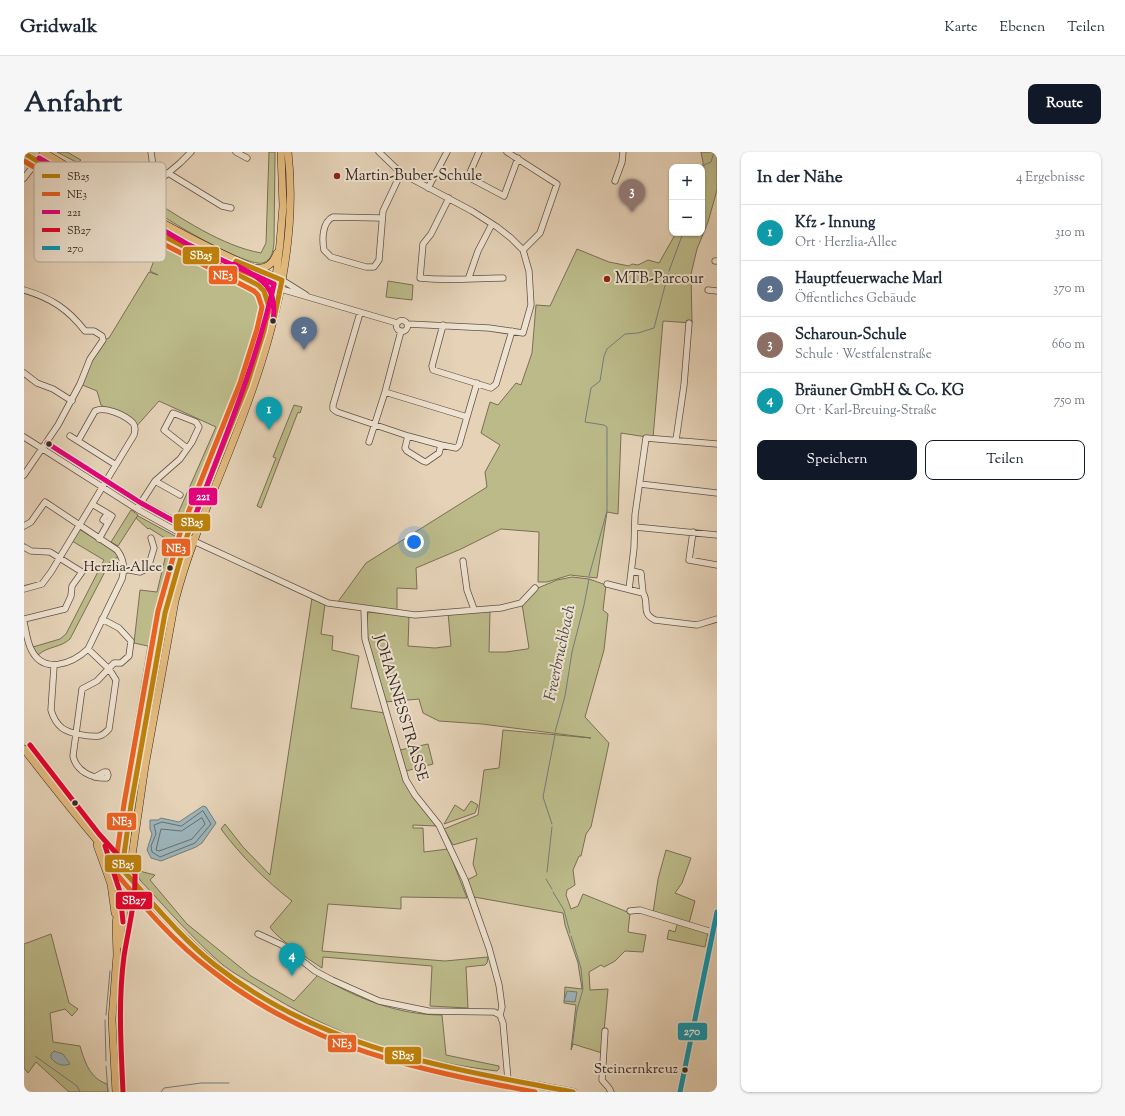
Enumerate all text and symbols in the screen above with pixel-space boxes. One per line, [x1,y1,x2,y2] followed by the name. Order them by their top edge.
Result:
[20,14,97,41] text: Gridwalk
[945,18,978,38] text: Karte
[1000,18,1045,38] text: Ebenen
[1067,18,1105,38] text: Teilen
[24,84,122,124] text: Anfahrt
[1028,84,1101,124] button: Route
[34,162,166,262] legend
[669,164,705,236] map controls
[669,164,705,200] button: +
[345,166,482,187] place label: Martin-Buber-Schule
[757,166,843,190] text: In der Nähe
[67,169,90,185] text: SB25
[1016,169,1085,187] text: 4 Ergebnisse
[332,171,342,181] marker: Martin-Buber-Schule
[619,179,645,212] pin: 3
[67,187,87,203] text: NE3
[669,200,705,236] button: −
[67,205,81,221] text: 221
[795,213,875,234] text: Kfz - Innung
[67,223,92,239] text: SB27
[768,224,772,242] text: 1
[1055,224,1085,242] text: 310 m
[795,234,897,252] text: Ort · Herzlia-Allee
[67,241,83,257] text: 270
[182,246,220,265] line badge: SB25
[190,248,212,264] text: SB25
[208,265,238,285] line badge: NE3
[212,268,233,284] text: NE3
[615,269,704,290] place label: MTB-Parcour
[795,269,942,290] text: Hauptfeuerwache Marl
[602,274,612,284] marker: MTB-Parcour
[767,280,773,298] text: 2
[1053,280,1085,298] text: 370 m
[795,290,917,308] text: Öffentliches Gebäude
[268,316,278,326] unlabelled marker
[291,317,317,350] pin: 2
[795,325,906,346] text: Scharoun-Schule
[767,336,773,354] text: 3
[1052,336,1085,354] text: 660 m
[795,346,932,364] text: Schule · Westfalenstraße
[795,381,964,402] text: Bräuner GmbH & Co. KG
[767,392,773,410] text: 4
[1054,392,1085,410] text: 750 m
[256,397,282,430] pin: 1
[795,402,937,420] text: Ort · Karl-Breuing-Straße
[44,439,54,449] unlabelled marker
[757,440,917,480] button: Speichern
[925,440,1085,480] button: Teilen
[188,487,218,506] line badge: 221
[196,489,210,505] text: 221
[173,513,211,532] line badge: SB25
[181,515,203,531] text: SB25
[404,532,424,552] your location
[161,538,191,557] line badge: NE3
[165,541,186,557] text: NE3
[84,558,162,578] place label: Herzlia-Allee
[165,563,175,573] marker: Herzlia-Allee
[540,603,582,703] water label: Freerbruchbach
[367,631,432,784] street label: JOHANNESSTRASSE
[70,798,80,808] unlabelled marker
[106,812,137,831] line badge: NE3
[111,814,132,830] text: NE3
[104,854,142,873] line badge: SB25
[112,857,134,873] text: SB25
[115,891,153,910] line badge: SB27
[122,893,147,909] text: SB27
[279,943,305,976] pin: 4
[677,1022,708,1041] line badge: 270
[684,1024,700,1040] text: 270
[327,1034,357,1053] line badge: NE3
[331,1036,352,1052] text: NE3
[384,1046,422,1065] line badge: SB25
[392,1048,414,1064] text: SB25
[594,1060,678,1080] place label: Steinernkreuz
[680,1065,690,1075] marker: Steinernkreuz

